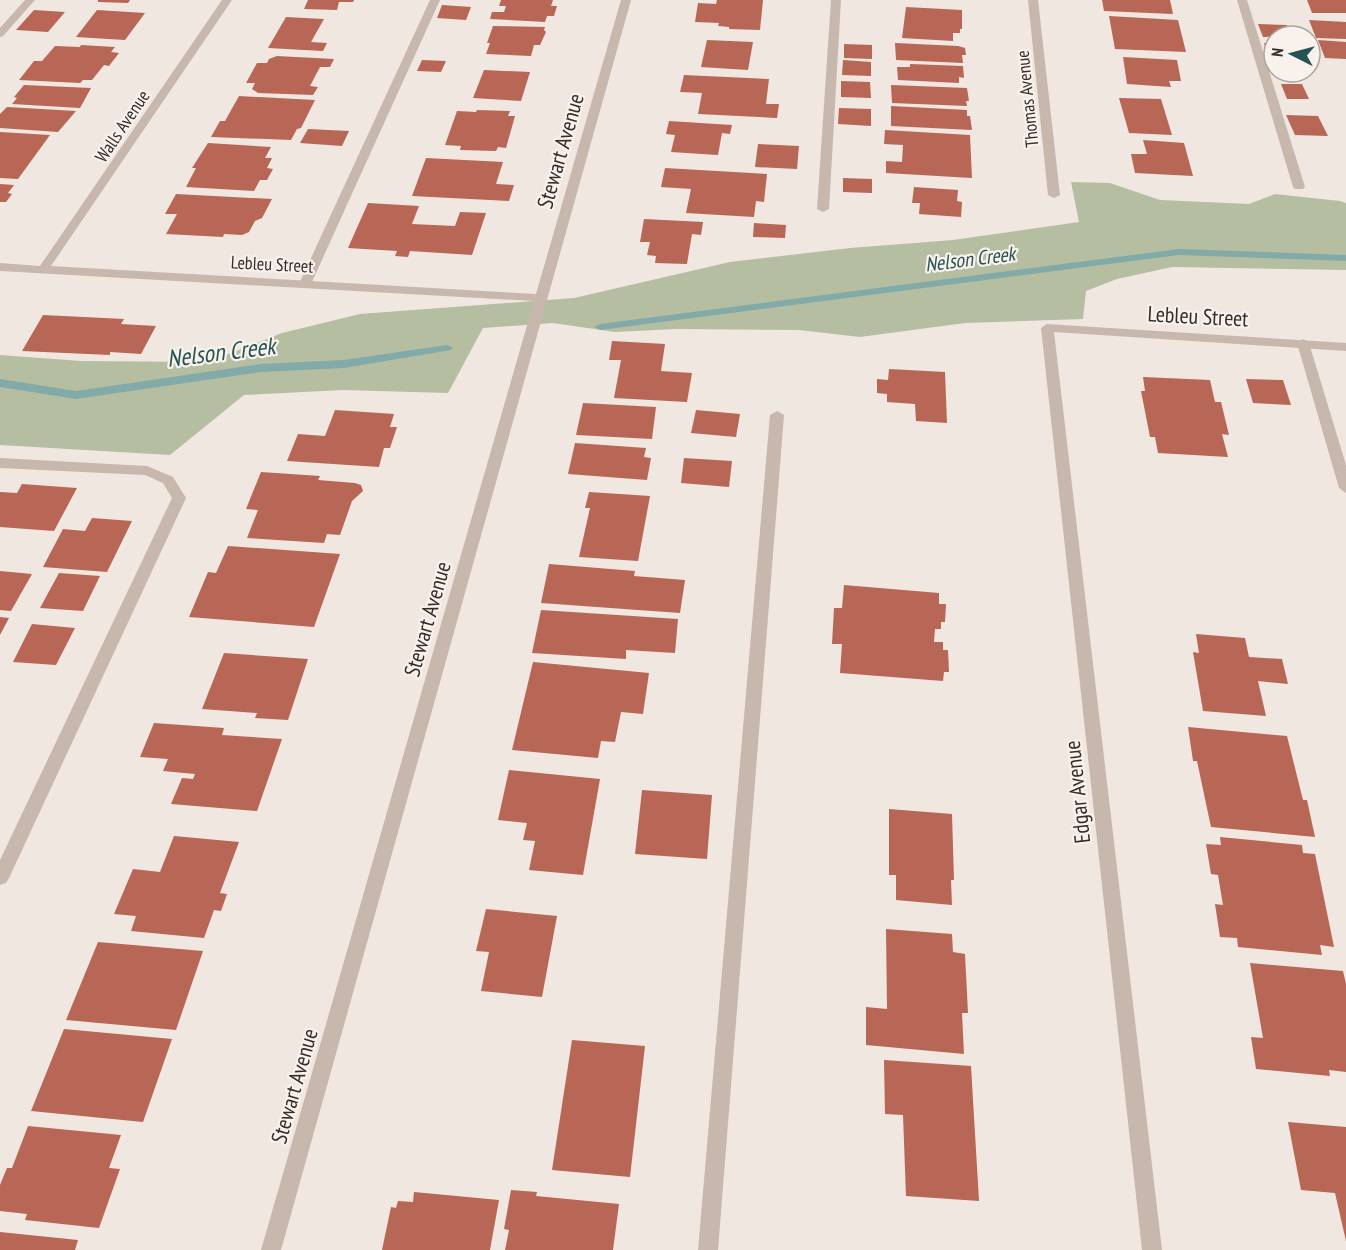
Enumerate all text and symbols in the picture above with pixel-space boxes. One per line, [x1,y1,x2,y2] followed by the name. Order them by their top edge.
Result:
[1262,24,1322,84] north arrow
[1267,47,1287,58] text: N
[1010,49,1044,149] street label: Thomas Avenue
[90,86,154,166] street label: Walls Avenue
[530,90,590,212] street label: Stewart Avenue
[923,240,1019,277] water label: Nelson Creek
[230,250,314,278] street label: Lebleu Street
[1147,299,1249,333] street label: Lebleu Street
[165,330,280,374] water label: Nelson Creek
[397,558,457,680] street label: Stewart Avenue
[1058,739,1096,845] street label: Edgar Avenue
[264,1025,324,1147] street label: Stewart Avenue

